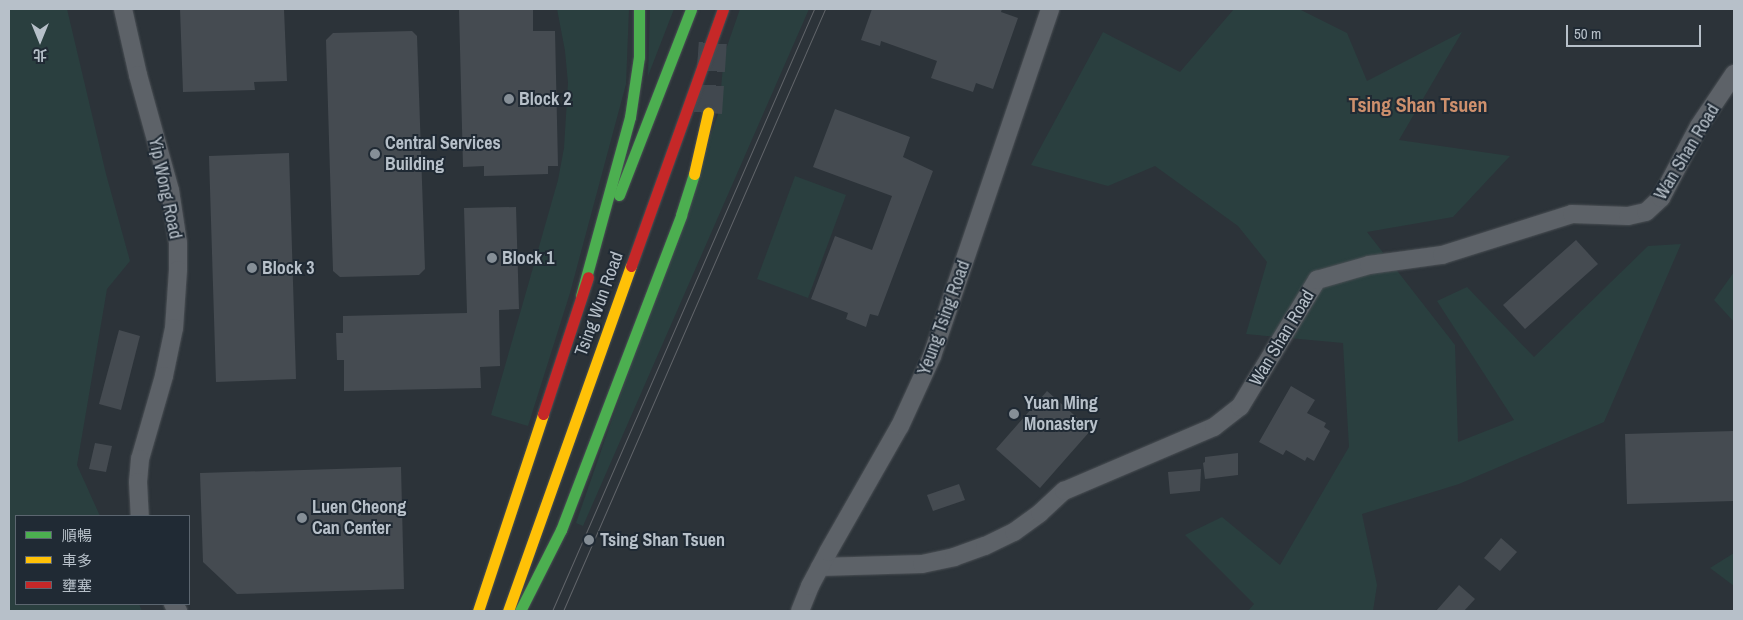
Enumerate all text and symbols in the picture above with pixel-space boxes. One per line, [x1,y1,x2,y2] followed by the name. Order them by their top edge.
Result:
[15,15,65,65] north arrow
[1568,15,1703,47] scale bar
[1574,23,1601,44] text: 50 m
[33,46,47,64] text: 北
[519,88,572,110] place label: Block 2
[1349,92,1487,116] district label: Tsing Shan Tsuen
[503,93,515,105] marker: Block 2
[1650,100,1724,204] street label: Wan Shan Road
[385,133,501,176] place label: Central Services Building
[144,135,186,241] street label: Yip Wong Road
[369,148,381,160] marker: Central Services Building
[502,247,555,269] place label: Block 1
[570,249,628,359] street label: Tsing Wun Road
[486,252,498,264] marker: Block 1
[262,257,315,279] place label: Block 3
[913,258,975,378] street label: Yeung Tsing Road
[246,262,258,274] marker: Block 3
[1245,286,1319,390] street label: Wan Shan Road
[1024,393,1098,436] place label: Yuan Ming Monastery
[1008,408,1020,420] marker: Yuan Ming Monastery
[312,497,406,540] place label: Luen Cheong Can Center
[296,512,308,524] marker: Luen Cheong Can Center
[15,515,190,605] legend
[62,525,92,546] text: 順暢
[600,529,725,551] place label: Tsing Shan Tsuen
[582,533,596,547] marker: Tsing Shan Tsuen
[62,550,92,571] text: 車多
[62,575,92,596] text: 壅塞

